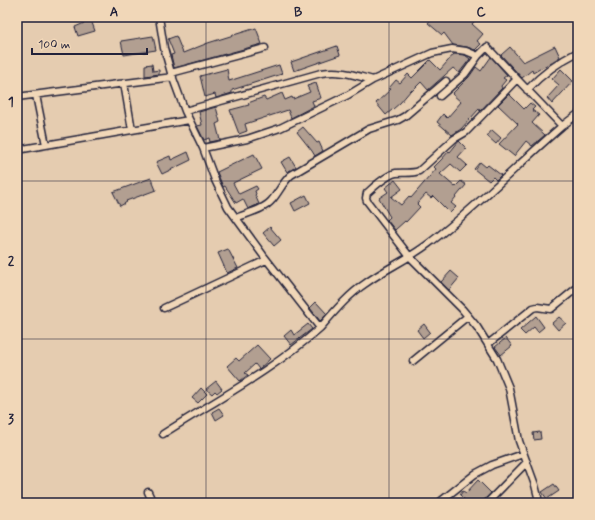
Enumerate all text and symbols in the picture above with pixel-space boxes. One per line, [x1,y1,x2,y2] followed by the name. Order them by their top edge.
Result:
[110,4,118,21] text: A
[294,4,303,21] text: B
[476,4,486,21] text: C
[32,30,147,56] scale bar
[38,37,70,53] text: 100 m
[8,94,14,111] text: 1
[8,253,15,270] text: 2
[8,411,14,428] text: 3

